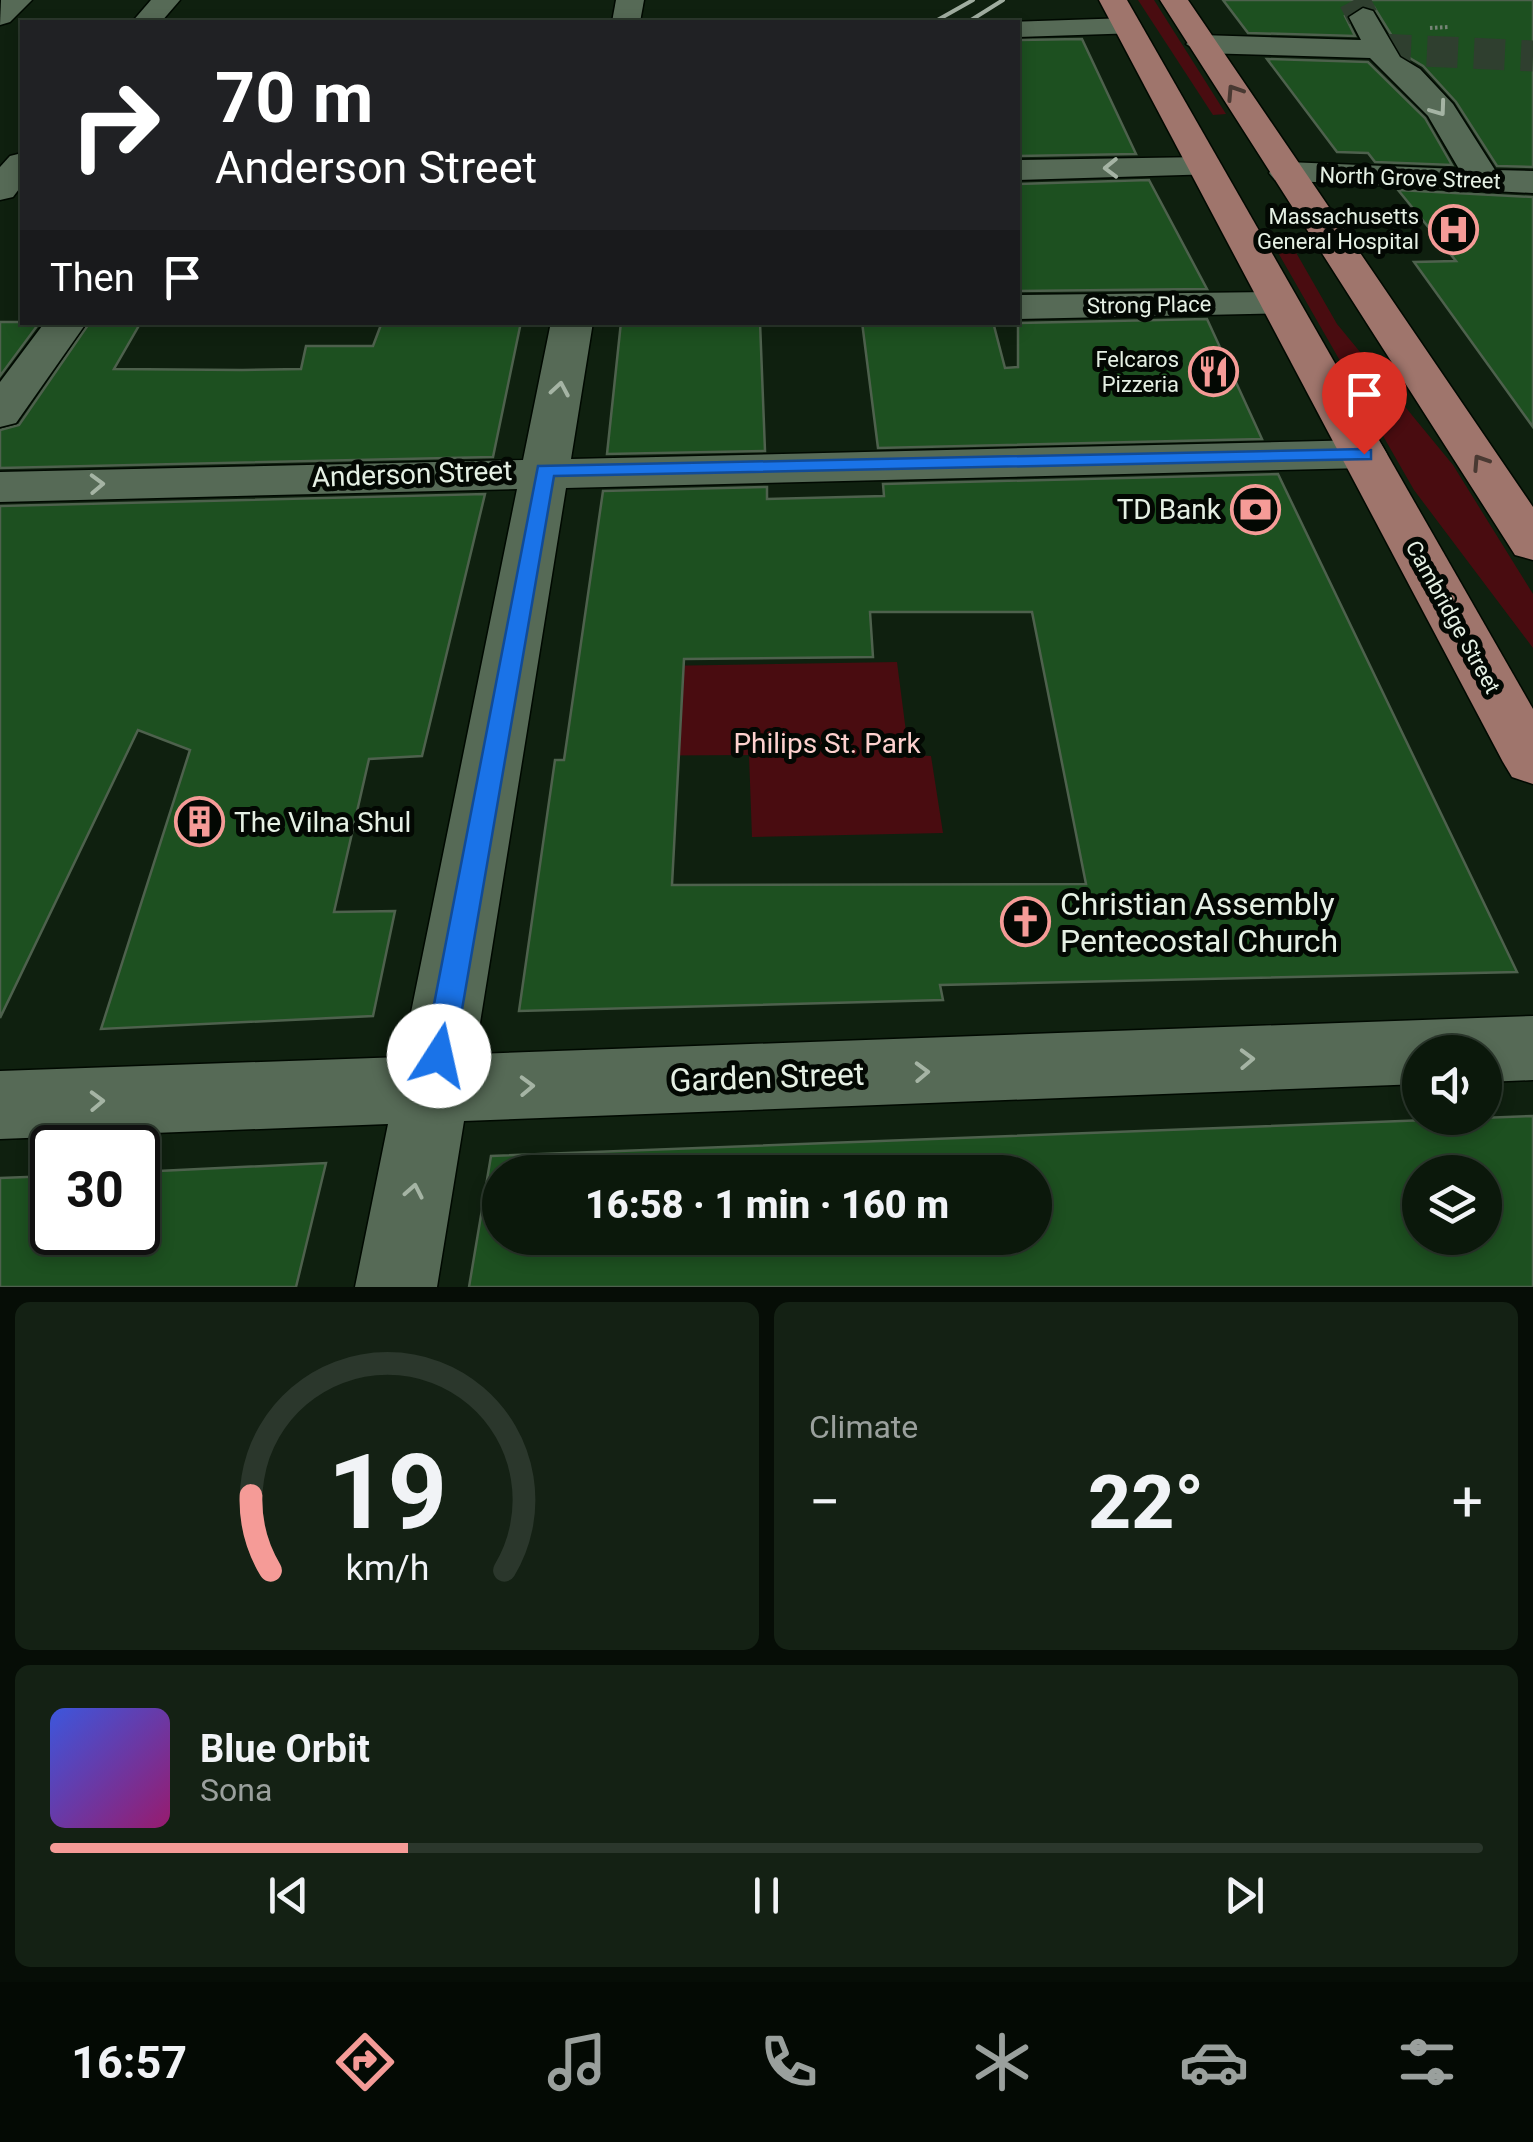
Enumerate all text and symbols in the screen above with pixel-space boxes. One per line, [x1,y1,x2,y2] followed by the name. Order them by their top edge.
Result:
[215,57,373,139] text: 70 m
[50,60,180,190] icon: right
[1227,85,1246,103] one-way arrow
[1427,98,1444,116] one-way arrow
[215,141,537,194] text: Anderson Street
[1102,158,1118,179] one-way arrow
[1319,162,1501,194] street label: North Grove Street
[1428,203,1480,255] hospital icon: Massachusetts General Hospital
[1257,204,1419,254] place label: Massachusetts General Hospital
[155,250,210,305] icon: arrive
[50,256,135,300] text: Then
[1087,291,1211,319] street label: Strong Place
[1188,346,1240,398] restaurant icon: Felcaros Pizzeria
[1095,347,1179,397] place label: Felcaros Pizzeria
[1322,352,1407,455] pin
[1337,367,1392,422] icon: arrive
[549,381,570,397] one-way arrow
[311,454,513,494] street label: Anderson Street
[1473,455,1492,473] one-way arrow
[90,473,106,494] one-way arrow
[1230,483,1282,535] bank icon: TD Bank
[1117,493,1222,526] place label: TD Bank
[1401,536,1505,698] street label: Cambridge Street
[733,727,921,760] park label: Philips St. Park
[173,796,225,848] building icon: The Vilna Shul
[234,806,411,839] place label: The Vilna Shul
[1060,885,1338,960] place label: Christian Assembly Pentecostal Church
[999,896,1051,948] church icon: Christian Assembly Pentecostal Church
[387,1004,491,1108] position arrow
[1402,1035,1502,1255] map controls
[1402,1035,1502,1135] button: sound
[1239,1049,1255,1070] one-way arrow
[669,1055,865,1099] street label: Garden Street
[914,1061,930,1082] one-way arrow
[520,1075,536,1096] one-way arrow
[90,1091,106,1112] one-way arrow
[30,1125,160,1255] speed limit sign: 30
[1402,1155,1502,1255] button: layers
[402,1183,423,1200] one-way arrow
[585,1183,949,1227] text: 16:58 · 1 min · 160 m
[809,1408,918,1446] text: Climate
[327,1432,447,1553] text: 19
[1088,1458,1204,1546] text: 22°
[809,1470,840,1534] text: −
[1452,1470,1483,1534] text: +
[345,1547,429,1589] text: km/h
[200,1727,370,1771] text: Blue Orbit
[200,1771,272,1809] text: Sona
[261,1868,316,1923] icon: previous
[739,1868,794,1923] icon: pause
[1217,1868,1272,1923] icon: next
[330,2027,400,2097] icon: directions
[542,2027,612,2097] icon: music
[754,2027,824,2097] icon: phone
[967,2027,1037,2097] icon: climate
[1179,2027,1249,2097] icon: car
[1392,2027,1462,2097] icon: filters
[71,2036,187,2089] text: 16:57

